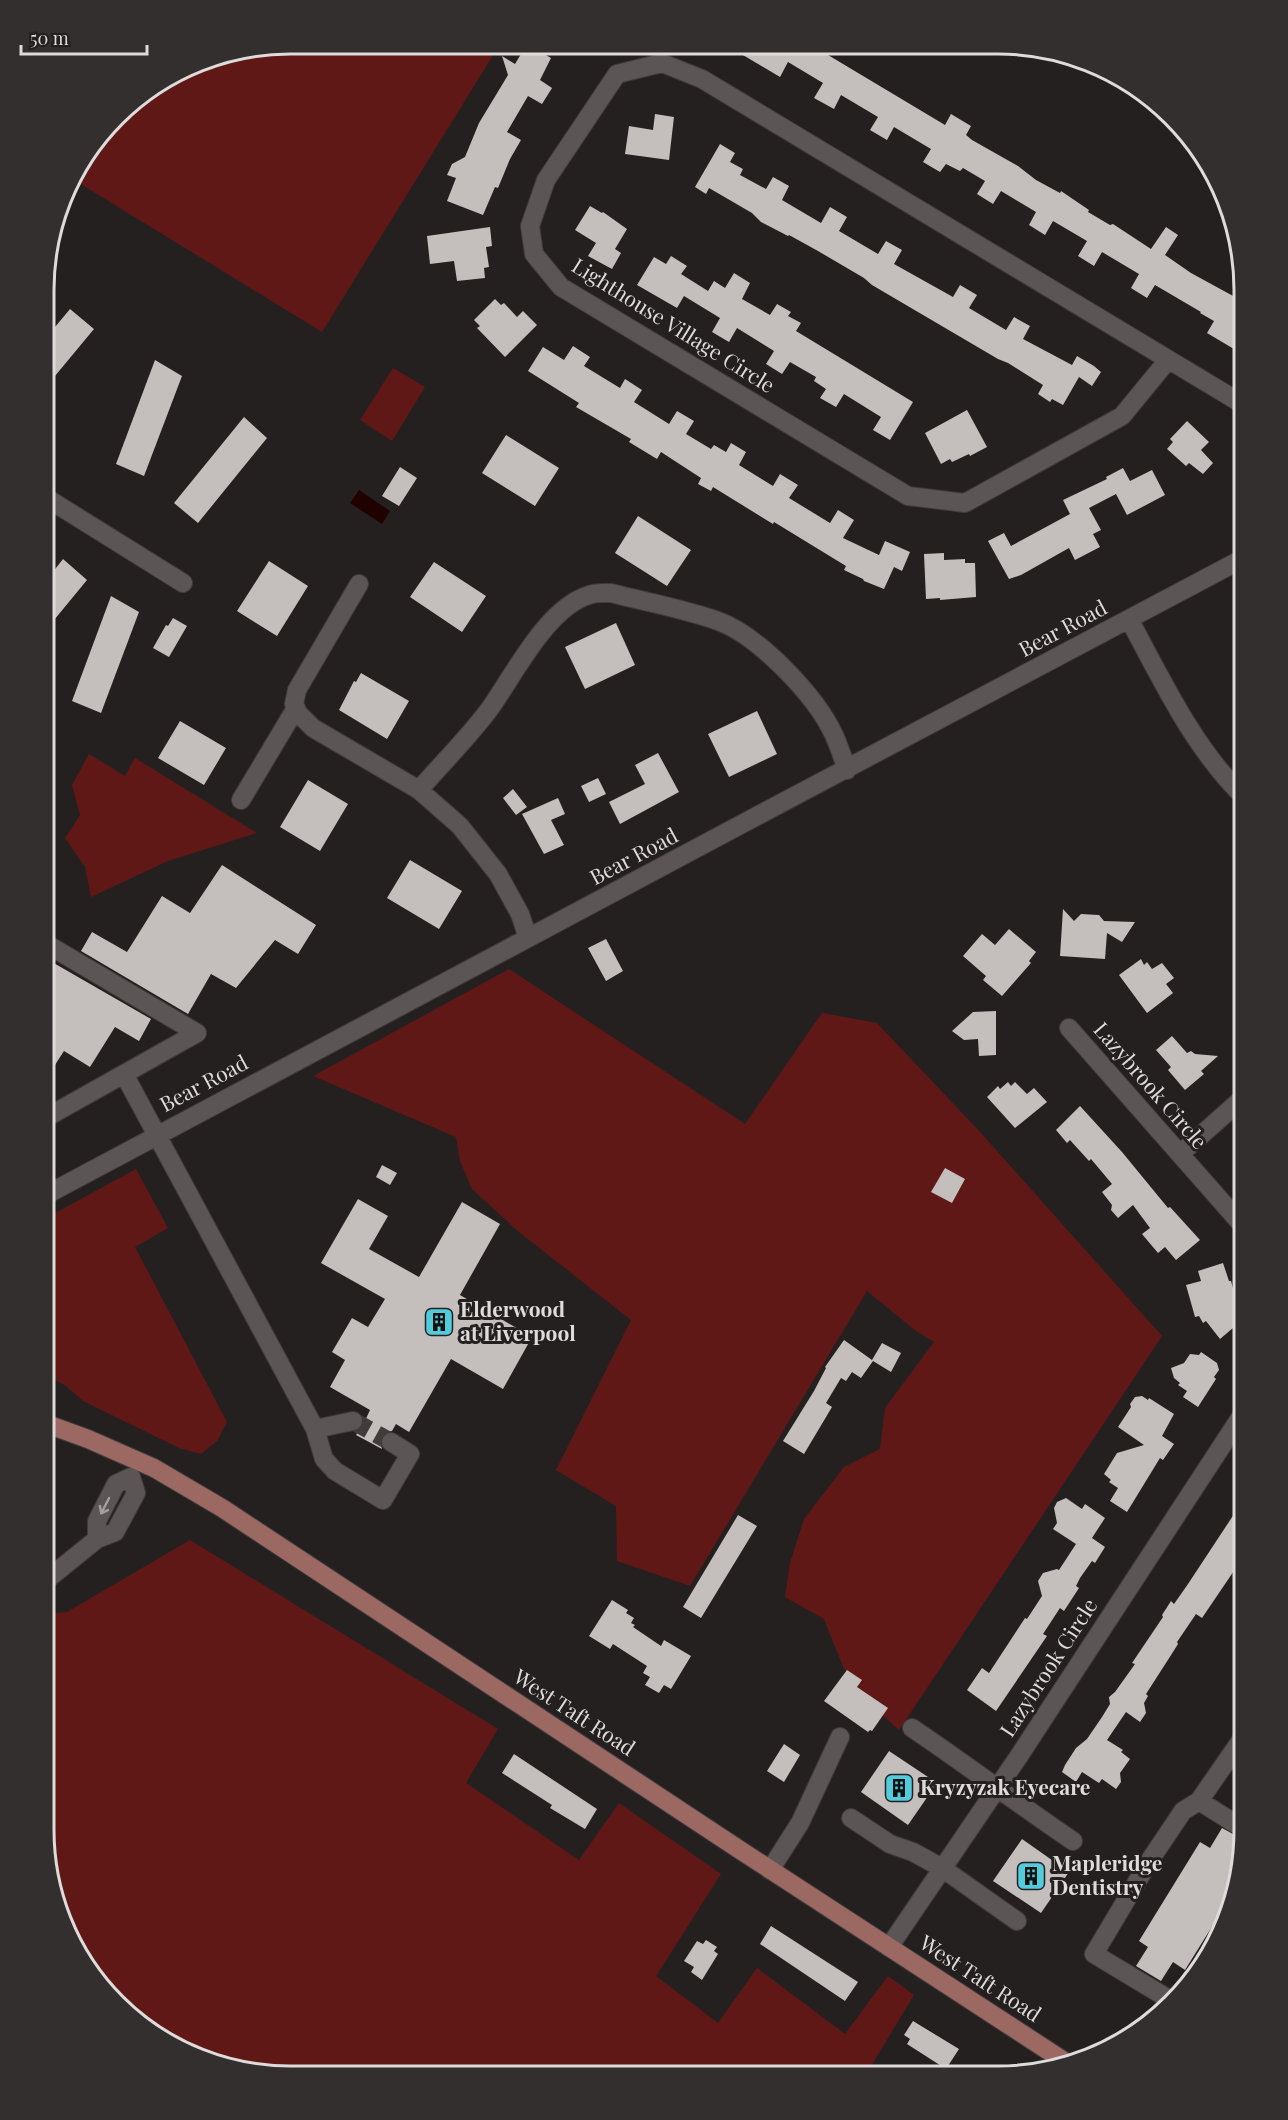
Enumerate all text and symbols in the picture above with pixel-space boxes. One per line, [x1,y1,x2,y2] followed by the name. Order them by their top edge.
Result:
[21,18,147,56] scale bar
[30,26,69,50] text: 50 m
[567,250,781,398] street label: Lighthouse Village Circle
[1013,592,1111,662] street label: Bear Road
[584,820,682,890] street label: Bear Road
[1089,1015,1214,1154] street label: Lazybrook Circle
[154,1047,252,1117] street label: Bear Road
[460,1294,576,1346] place label: Elderwood at Liverpool
[423,1306,455,1338] building icon: Elderwood at Liverpool
[98,1497,110,1515] one-way arrow
[992,1592,1103,1741] street label: Lazybrook Circle
[508,1661,641,1761] street label: West Taft Road
[883,1772,915,1804] building icon: Kryzyzak Eyecare
[920,1772,1090,1800] place label: Kryzyzak Eyecare
[1052,1848,1162,1900] place label: Mapleridge Dentistry
[1015,1860,1047,1892] building icon: Mapleridge Dentistry
[914,1927,1047,2027] street label: West Taft Road

